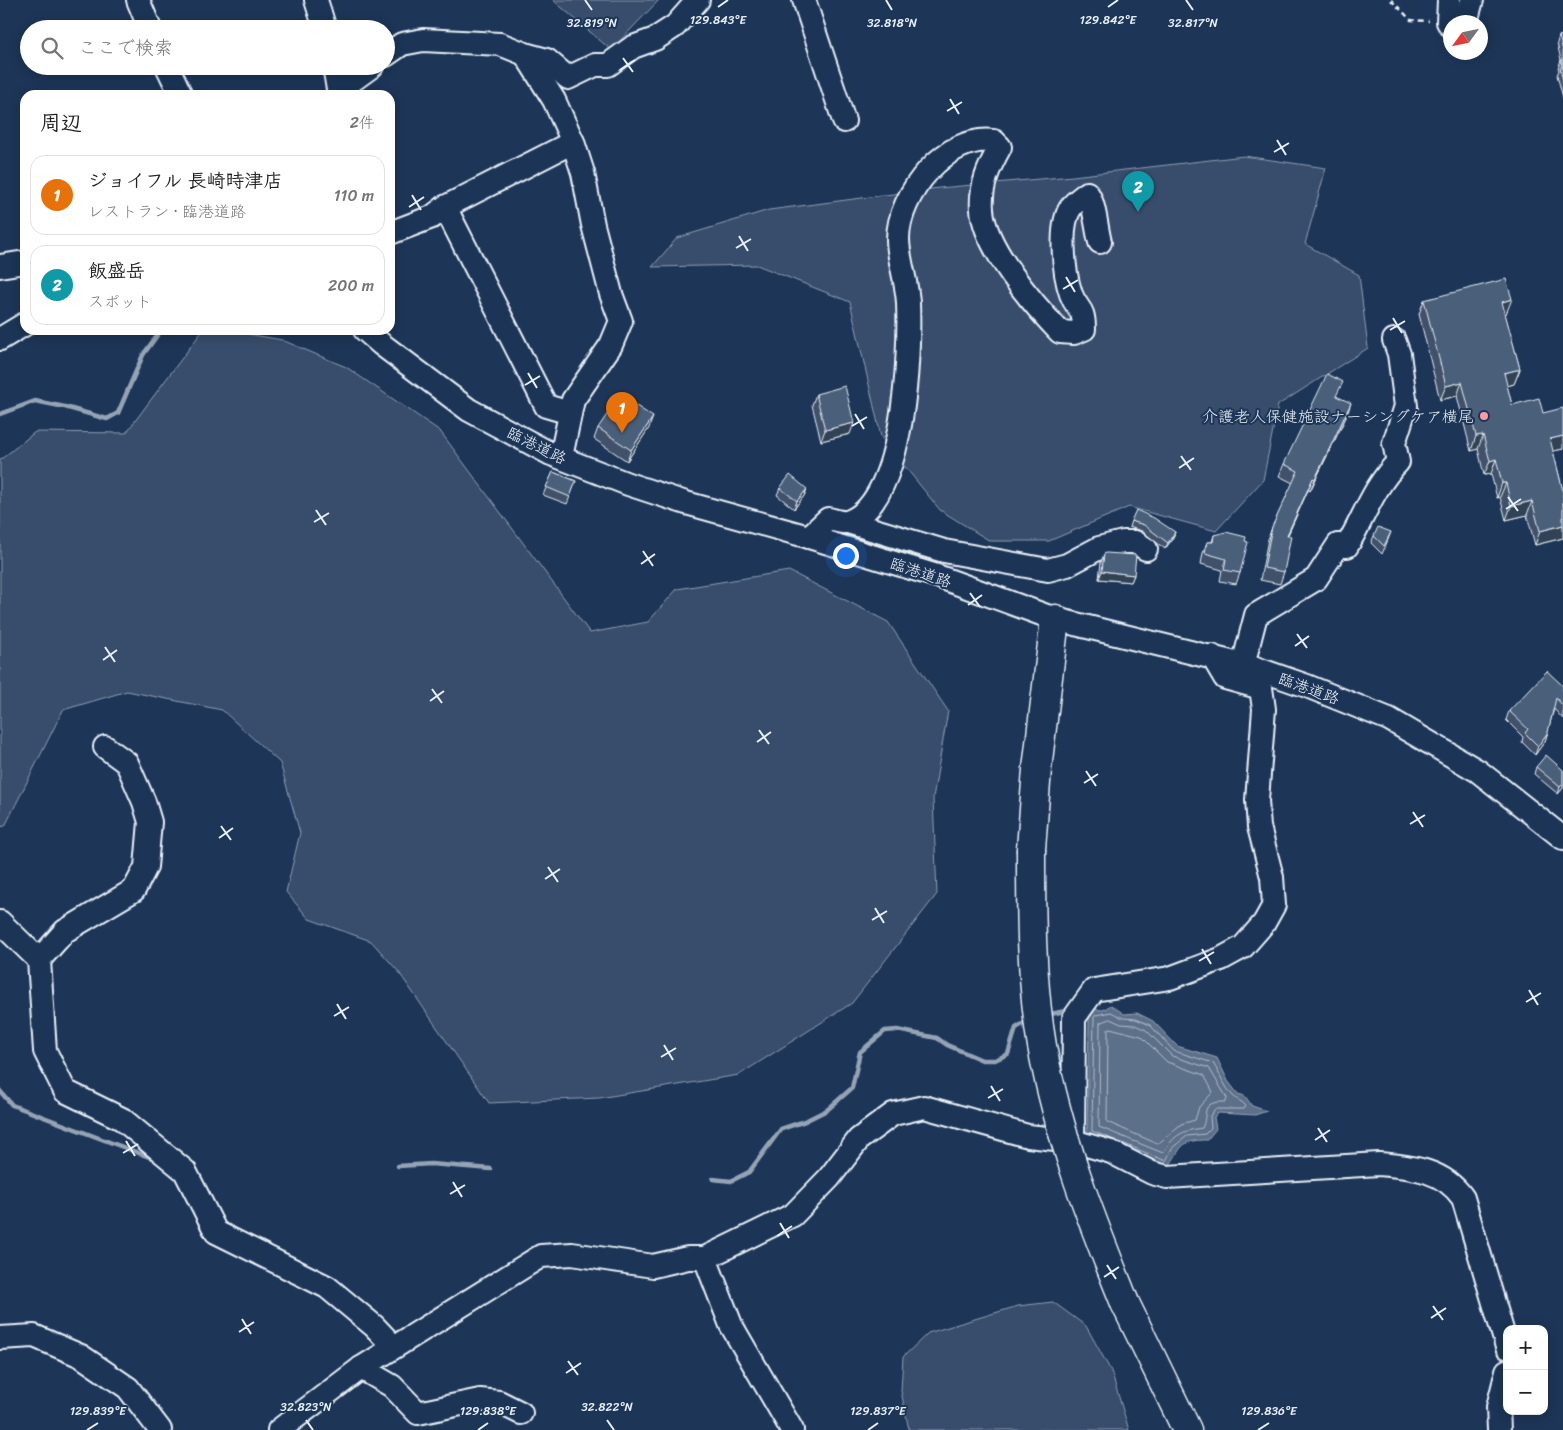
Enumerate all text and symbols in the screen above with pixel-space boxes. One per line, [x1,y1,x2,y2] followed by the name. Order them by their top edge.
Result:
[690,9,747,31] text: 129.843°E
[1080,9,1138,31] text: 129.842°E
[567,12,618,34] text: 32.819°N
[867,12,918,34] text: 32.818°N
[1168,12,1219,34] text: 32.817°N
[1443,15,1488,60] north arrow
[20,20,395,75] search box
[78,31,173,64] text: ここで検索
[38,34,66,62] icon: search
[40,104,82,142] text: 周辺
[350,108,375,137] text: 2件
[88,164,283,197] text: ジョイフル 長崎時津店
[1122,171,1154,212] pin: 2
[54,181,60,210] text: 1
[334,181,374,210] text: 110 m
[88,197,246,226] text: レストラン · 臨港道路
[88,254,145,287] text: 飯盛岳
[52,271,62,300] text: 2
[328,271,374,300] text: 200 m
[88,287,152,316] text: スポット
[606,392,638,433] pin: 1
[1202,402,1474,431] place label: 介護老人保健施設ナーシングケア横尾
[1478,410,1490,422] marker: 介護老人保健施設ナーシングケア横尾
[502,418,572,473] street label: 臨港道路
[833,543,859,569] your location
[886,549,956,596] street label: 臨港道路
[1274,664,1344,713] street label: 臨港道路
[1503,1325,1548,1415] map controls
[1503,1325,1548,1370] button: +
[1503,1370,1548,1415] button: −
[280,1396,332,1418] text: 32.823°N
[581,1396,634,1418] text: 32.822°N
[70,1400,127,1422] text: 129.839°E
[460,1400,517,1422] text: 129.838°E
[850,1400,907,1422] text: 129.837°E
[1241,1400,1298,1422] text: 129.836°E

